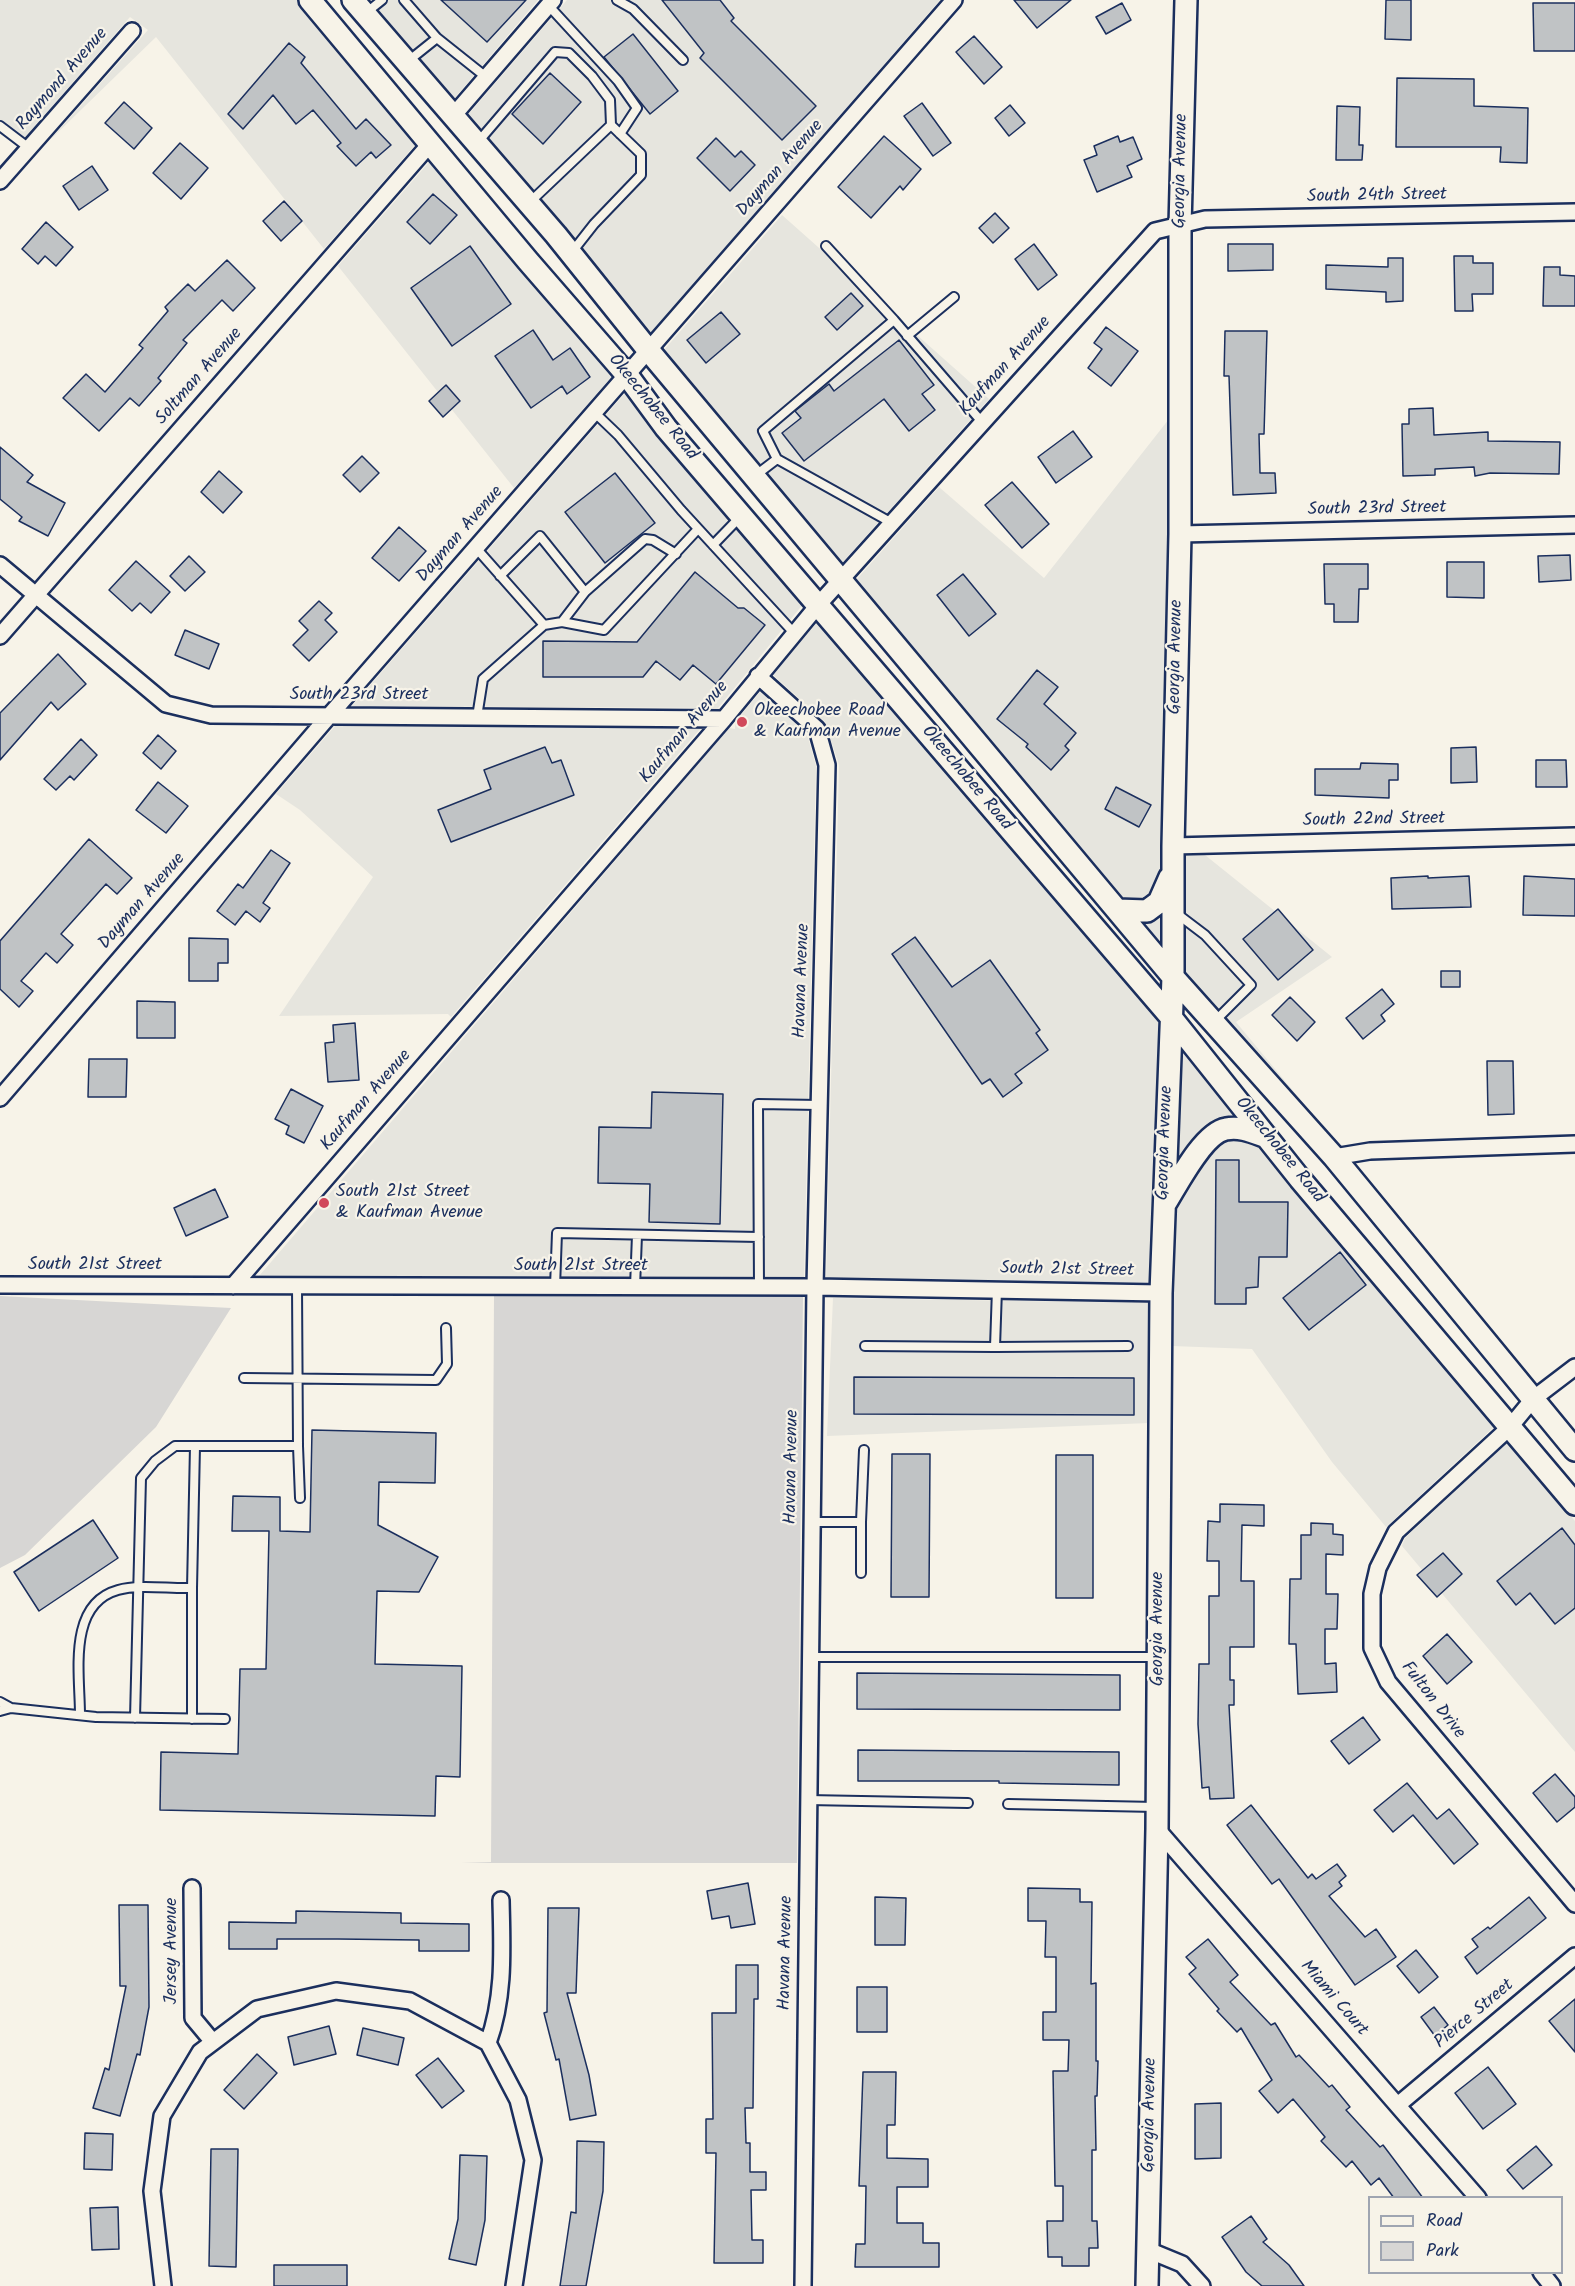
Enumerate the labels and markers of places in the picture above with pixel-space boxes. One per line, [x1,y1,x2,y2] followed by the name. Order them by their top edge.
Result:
[754,701,901,744] place label: Okeechobee Road & Kaufman Avenue
[735,715,749,729] marker: Okeechobee Road & Kaufman Avenue
[336,1182,483,1224] place label: South 21st Street & Kaufman Avenue
[317,1196,331,1210] marker: South 21st Street & Kaufman Avenue

